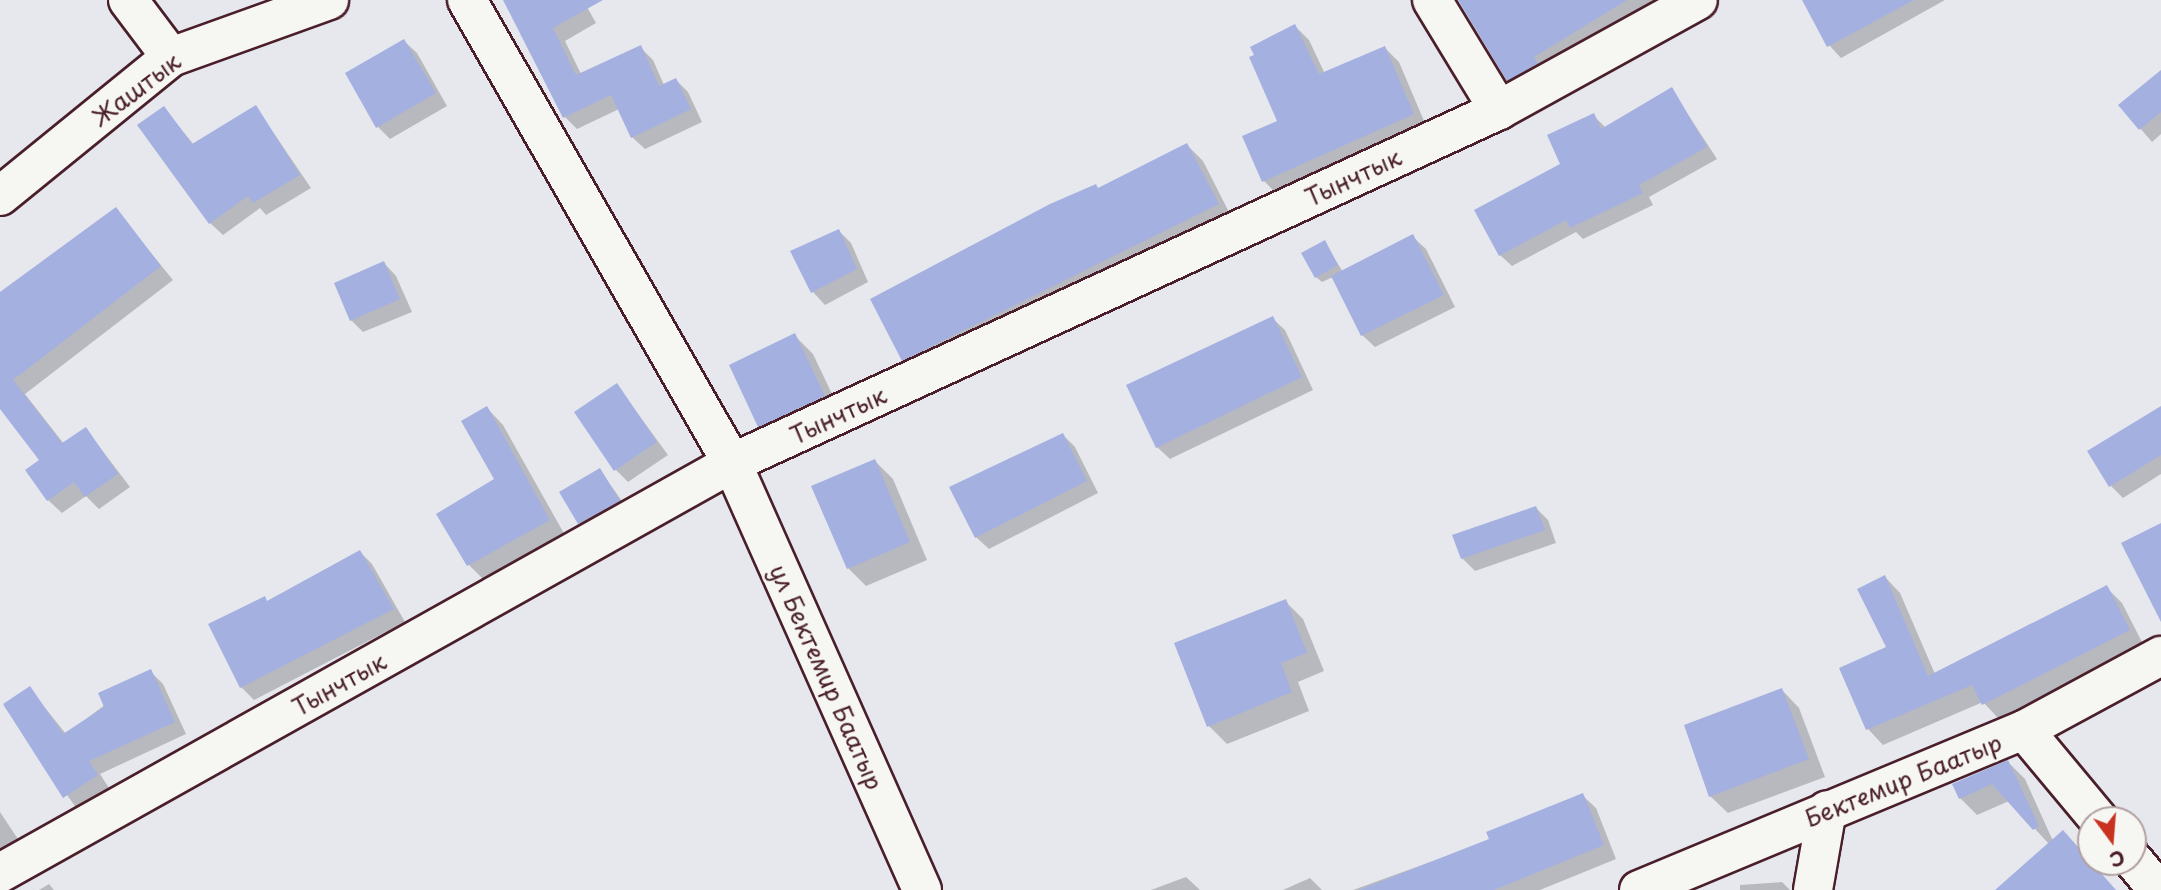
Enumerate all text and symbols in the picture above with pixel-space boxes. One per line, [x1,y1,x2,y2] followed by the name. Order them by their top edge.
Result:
[86,46,186,132] street label: Жаштык
[1300,142,1406,212] street label: Тынчтык
[785,380,891,450] street label: Тынчтык
[764,559,890,795] street label: ул Бектемир Баатыр
[287,646,391,722] street label: Тынчтык
[1800,727,2006,833] street label: Бектемир Баатыр
[2077,806,2147,876] north arrow
[2107,844,2128,875] text: С

